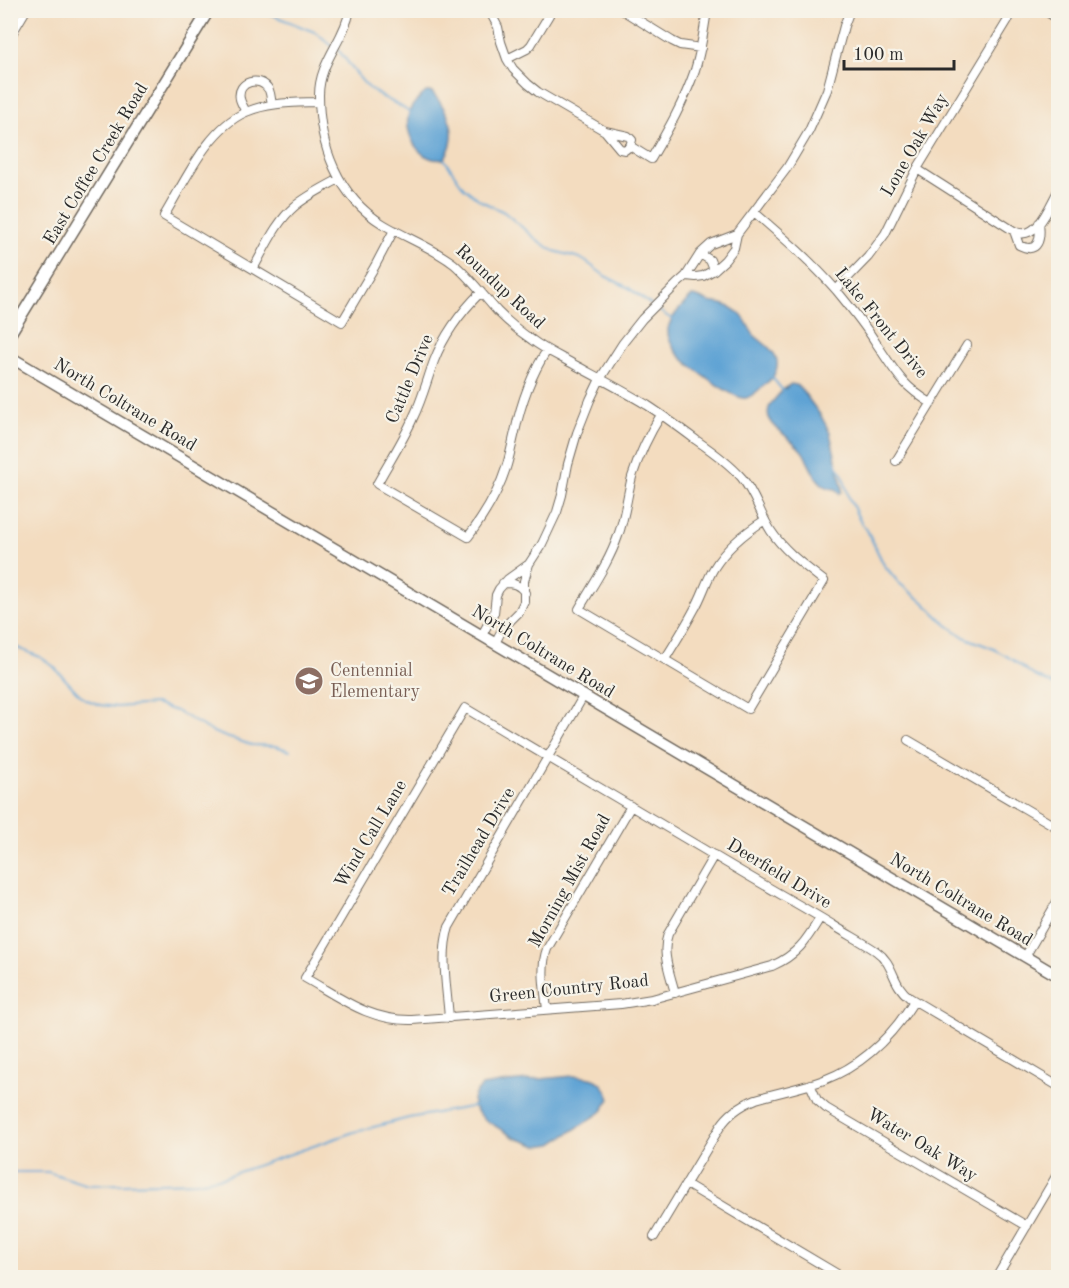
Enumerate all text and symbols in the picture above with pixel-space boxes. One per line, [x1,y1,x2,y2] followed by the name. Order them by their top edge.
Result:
[844,33,954,71] scale bar
[853,46,904,64] text: 100 m
[41,80,151,248] street label: East Coffee Creek Road
[878,90,952,200] street label: Lone Oak Way
[452,241,548,333] street label: Roundup Road
[831,264,931,382] street label: Lake Front Drive
[383,332,437,426] street label: Cattle Drive
[51,355,199,455] street label: North Coltrane Road
[469,602,617,702] street label: North Coltrane Road
[330,662,420,701] place label: Centennial Elementary
[293,665,325,697] school or university icon: Centennial Elementary
[332,777,410,891] street label: Wind Call Lane
[439,784,519,900] street label: Trailhead Drive
[526,811,614,951] street label: Morning Mist Road
[724,836,834,912] street label: Deerfield Drive
[887,850,1035,950] street label: North Coltrane Road
[488,972,650,1006] street label: Green Country Road
[864,1105,981,1185] street label: Water Oak Way

